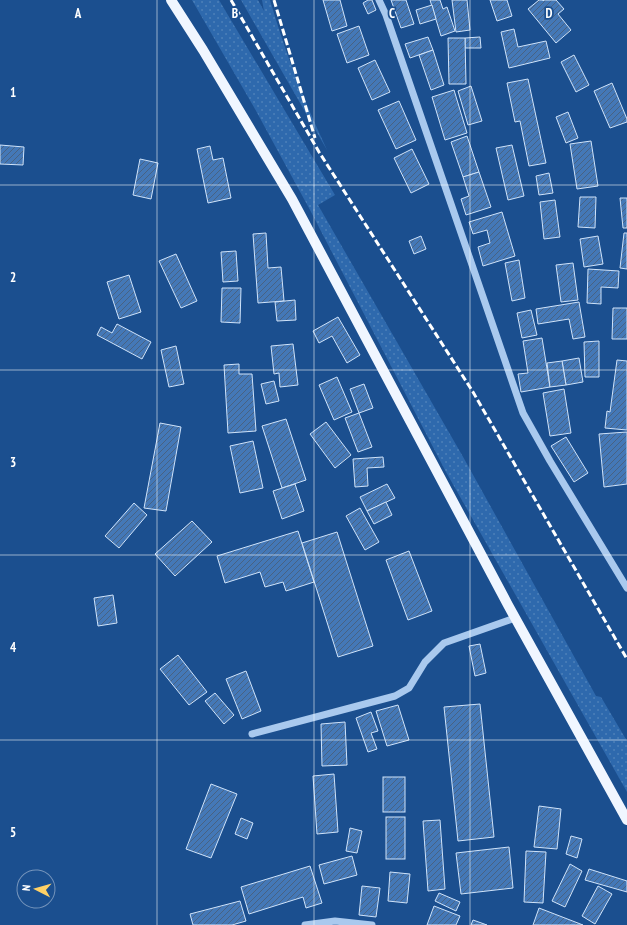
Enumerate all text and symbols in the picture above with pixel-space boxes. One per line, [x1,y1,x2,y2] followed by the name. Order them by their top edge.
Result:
[74,5,82,22] text: A
[232,5,238,22] text: B
[389,5,395,22] text: C
[546,5,553,22] text: D
[10,84,16,101] text: 1
[10,269,16,286] text: 2
[10,454,16,471] text: 3
[10,639,17,656] text: 4
[10,824,16,841] text: 5
[16,869,56,909] north arrow
[19,884,33,892] text: N

